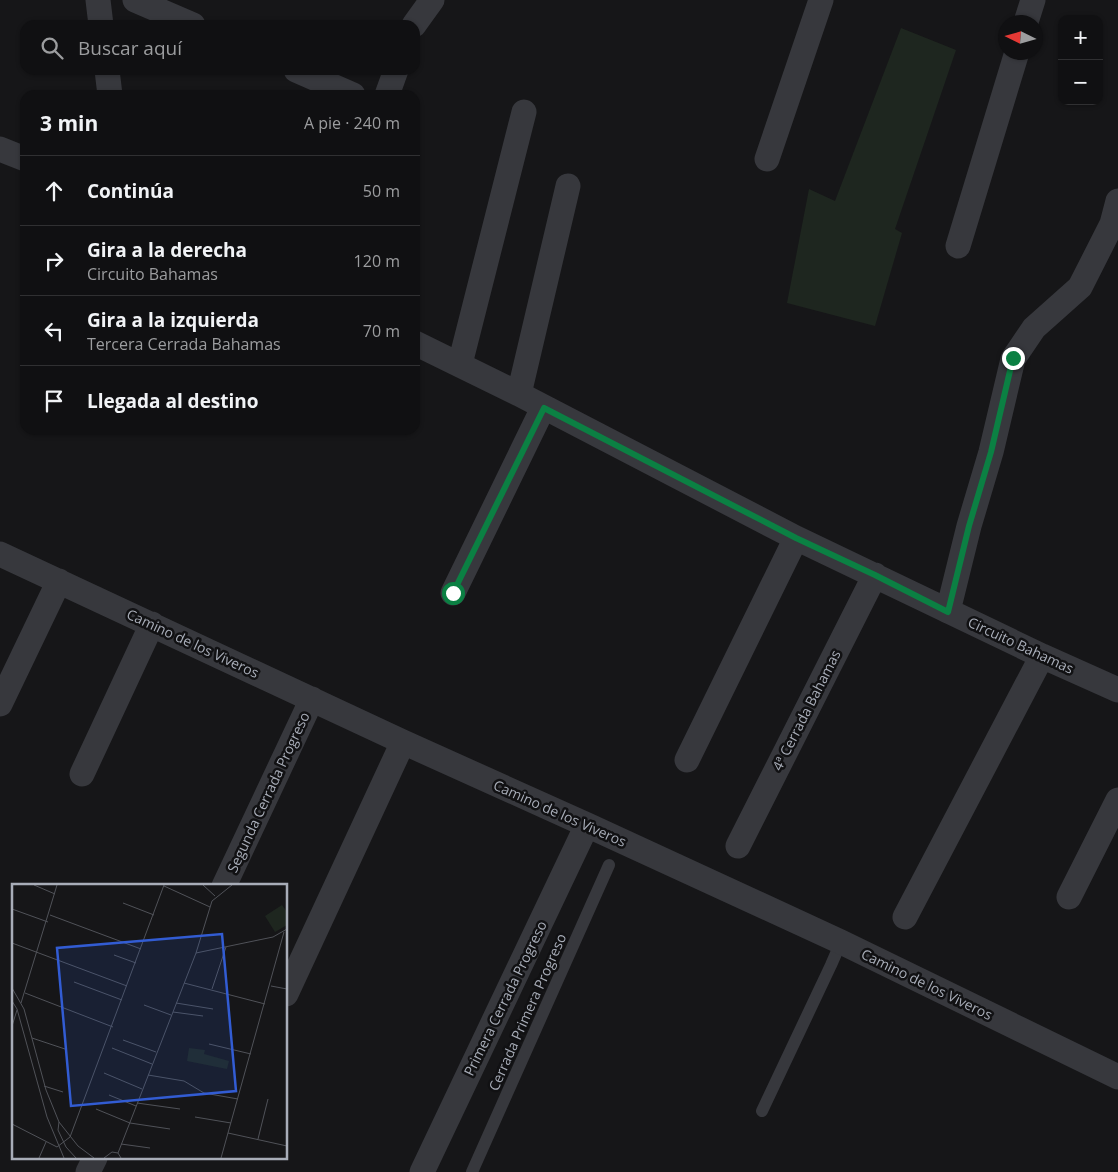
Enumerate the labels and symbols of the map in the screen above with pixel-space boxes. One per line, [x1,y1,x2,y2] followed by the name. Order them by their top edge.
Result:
[998,15,1043,60] north arrow
[1002,347,1025,370] route end
[442,582,465,605] route start
[124,604,262,682] street label: Camino de los Viveros
[965,612,1077,678] street label: Circuito Bahamas
[767,646,845,774] street label: 4ª Cerrada Bahamas
[222,709,314,875] street label: Segunda Cerrada Progreso
[491,775,630,851] street label: Camino de los Viveros
[12,884,288,1160] inset map
[459,917,551,1079] street label: Primera Cerrada Progreso
[484,930,570,1094] street label: Cerrada Primera Progreso
[858,944,996,1024] street label: Camino de los Viveros

